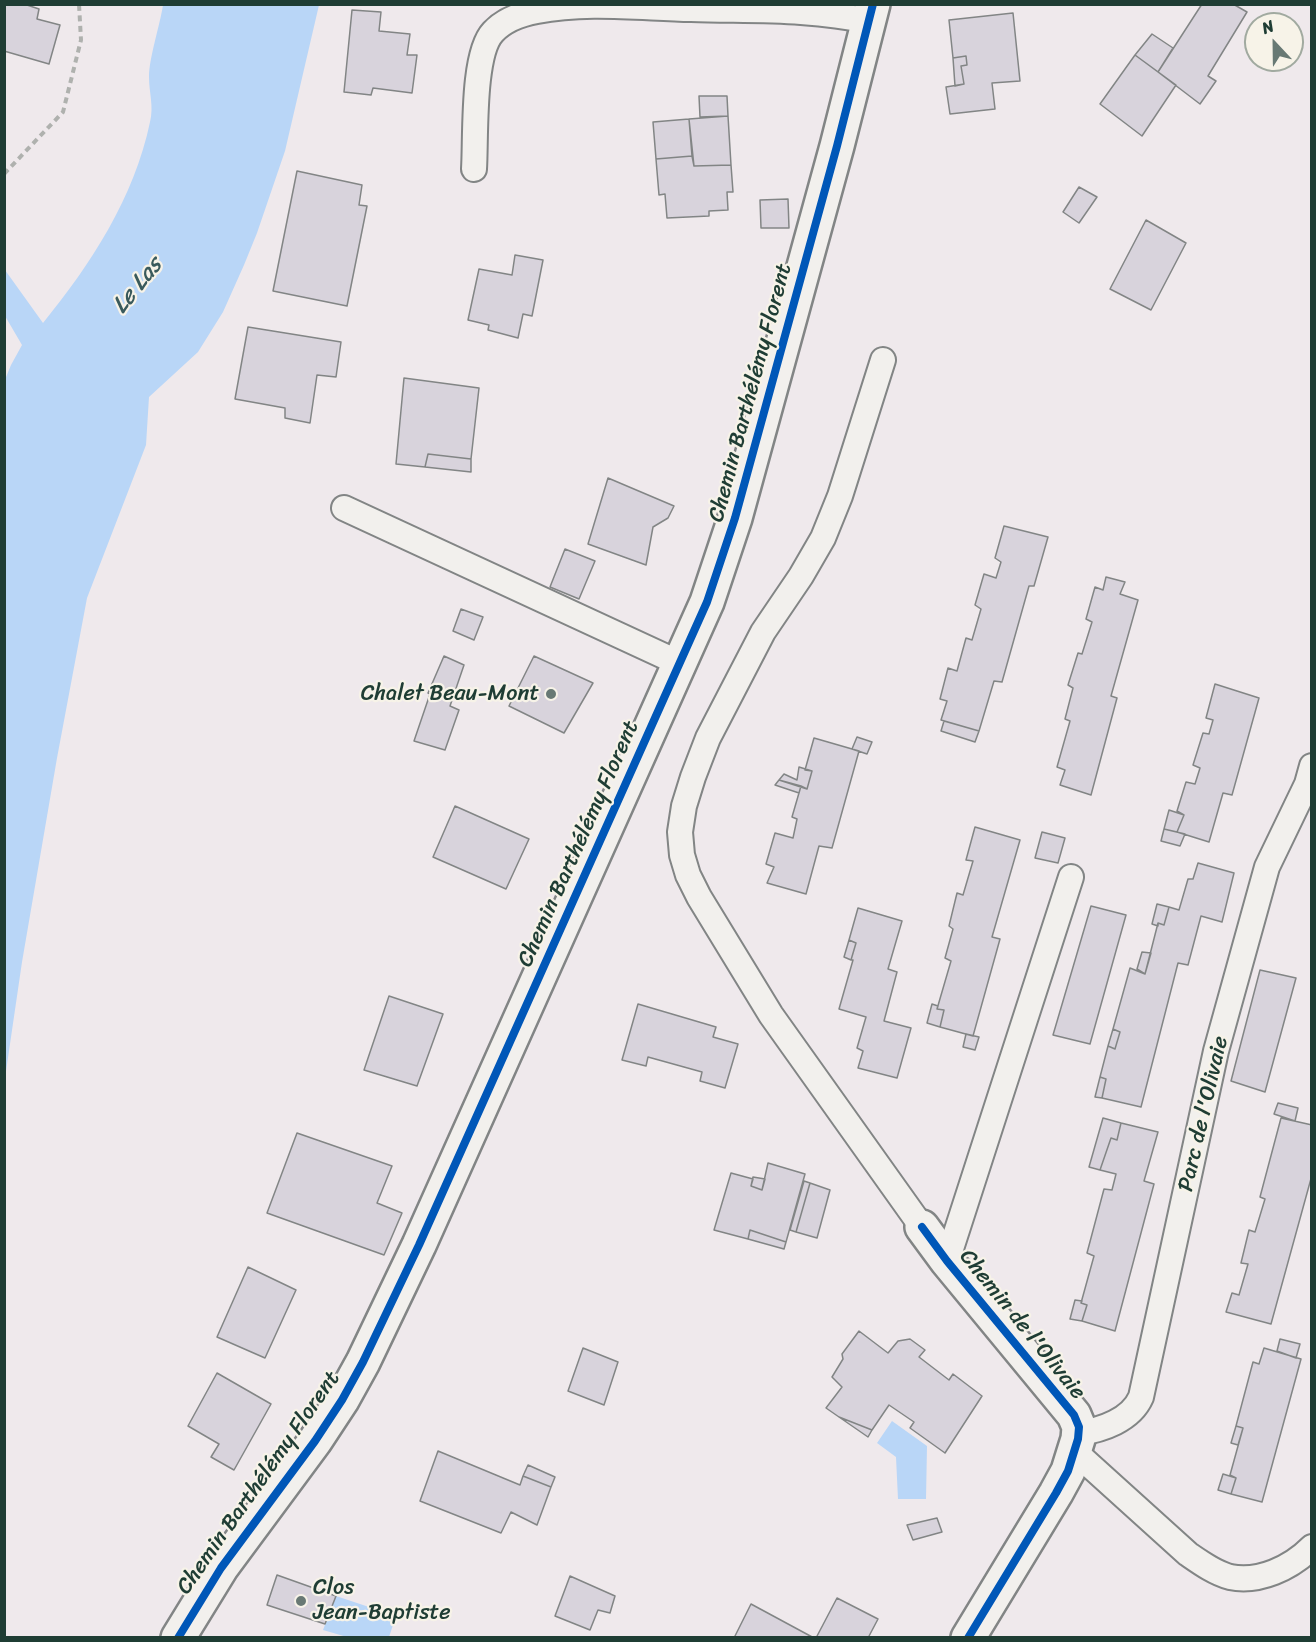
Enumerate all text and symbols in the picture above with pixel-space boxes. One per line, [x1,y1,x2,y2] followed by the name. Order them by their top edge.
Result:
[1257,11,1278,42] text: N
[1244,12,1304,72] north arrow
[107,252,169,320] water label: Le Las
[704,261,798,525] street label: Chemin Barthélémy Florent
[361,681,539,707] place label: Chalet Beau-Mont
[544,687,558,701] marker: Chalet Beau-Mont
[513,717,645,971] street label: Chemin Barthélémy Florent
[1173,1034,1235,1194] street label: Parc de l'Olivaie
[953,1245,1091,1405] street label: Chemin de l'Olivaie
[172,1366,346,1600] street label: Chemin Barthélémy Florent
[313,1575,450,1627] place label: Clos Jean-Baptiste
[294,1594,308,1608] marker: Clos Jean-Baptiste

